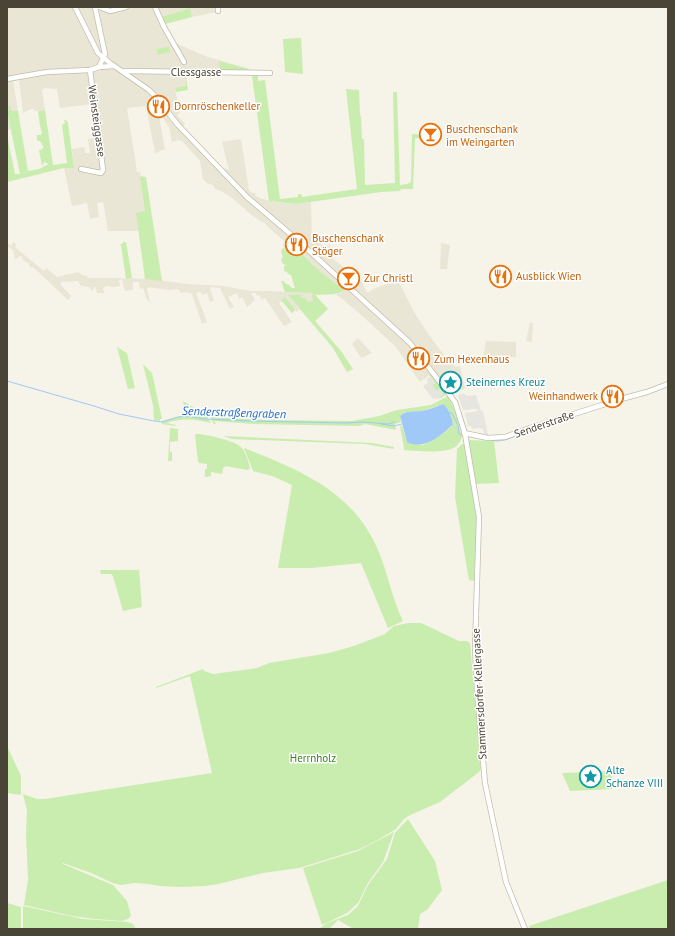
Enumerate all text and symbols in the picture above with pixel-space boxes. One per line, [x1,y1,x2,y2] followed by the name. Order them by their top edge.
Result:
[171,65,222,79] street label: Clessgasse
[85,84,109,158] street label: Weinsteiggasse
[145,93,171,119] restaurant icon: Dornröschenkeller
[174,99,260,113] place label: Dornröschenkeller
[418,122,444,148] bar icon: Buschenschank im Weingarten
[446,122,519,149] place label: Buschenschank im Weingarten
[283,231,309,257] restaurant icon: Buschenschank Stöger
[312,231,385,258] place label: Buschenschank Stöger
[488,263,514,289] restaurant icon: Ausblick Wien
[335,265,361,291] bar icon: Zur Christl
[516,269,581,283] place label: Ausblick Wien
[364,271,414,285] place label: Zur Christl
[406,346,432,372] restaurant icon: Zum Hexenhaus
[434,352,510,366] place label: Zum Hexenhaus
[438,369,464,395] place icon: Steinernes Kreuz
[466,375,545,389] place label: Steinernes Kreuz
[600,383,626,409] restaurant icon: Weinhandwerk
[529,389,599,403] place label: Weinhandwerk
[182,403,286,421] water label: Senderstraßengraben
[512,407,576,441] street label: Senderstraße
[469,627,489,760] street label: Stammersdorfer Kellergasse
[290,751,336,765] park label: Herrnholz
[577,763,603,789] place icon: Alte Schanze VIII
[606,763,663,790] place label: Alte Schanze VIII

